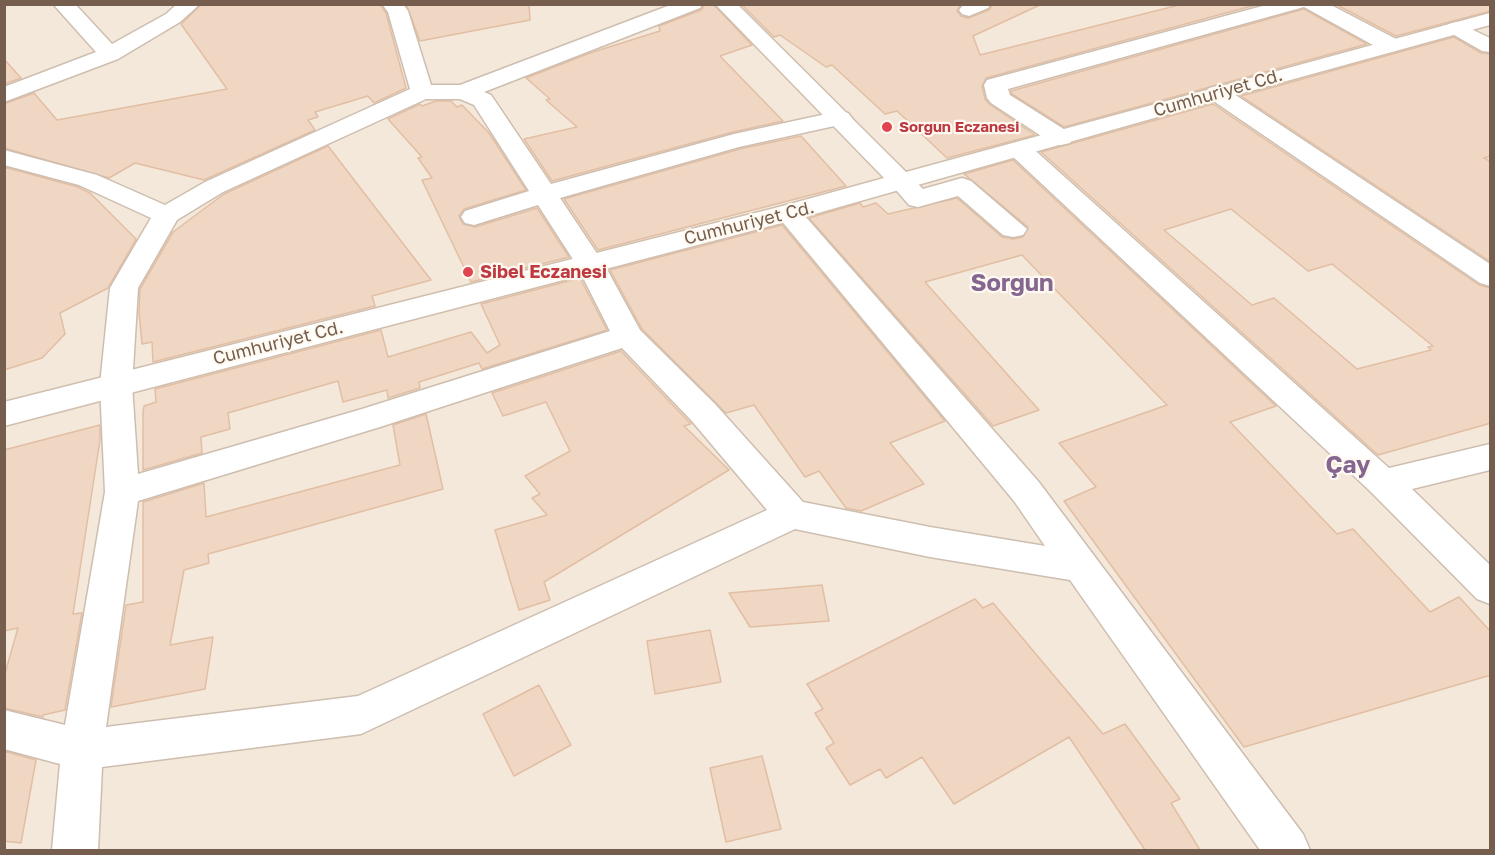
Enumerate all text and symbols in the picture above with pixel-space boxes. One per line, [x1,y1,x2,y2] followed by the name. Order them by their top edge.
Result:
[1151,64,1285,122] street label: Cumhuriyet Cd.
[899,118,1019,136] place label: Sorgun Eczanesi
[880,120,894,134] marker: Sorgun Eczanesi
[682,196,816,250] street label: Cumhuriyet Cd.
[480,261,607,283] place label: Sibel Eczanesi
[461,265,475,279] marker: Sibel Eczanesi
[970,269,1054,297] district label: Sorgun
[211,316,345,370] street label: Cumhuriyet Cd.
[1326,451,1370,479] district label: Çay

